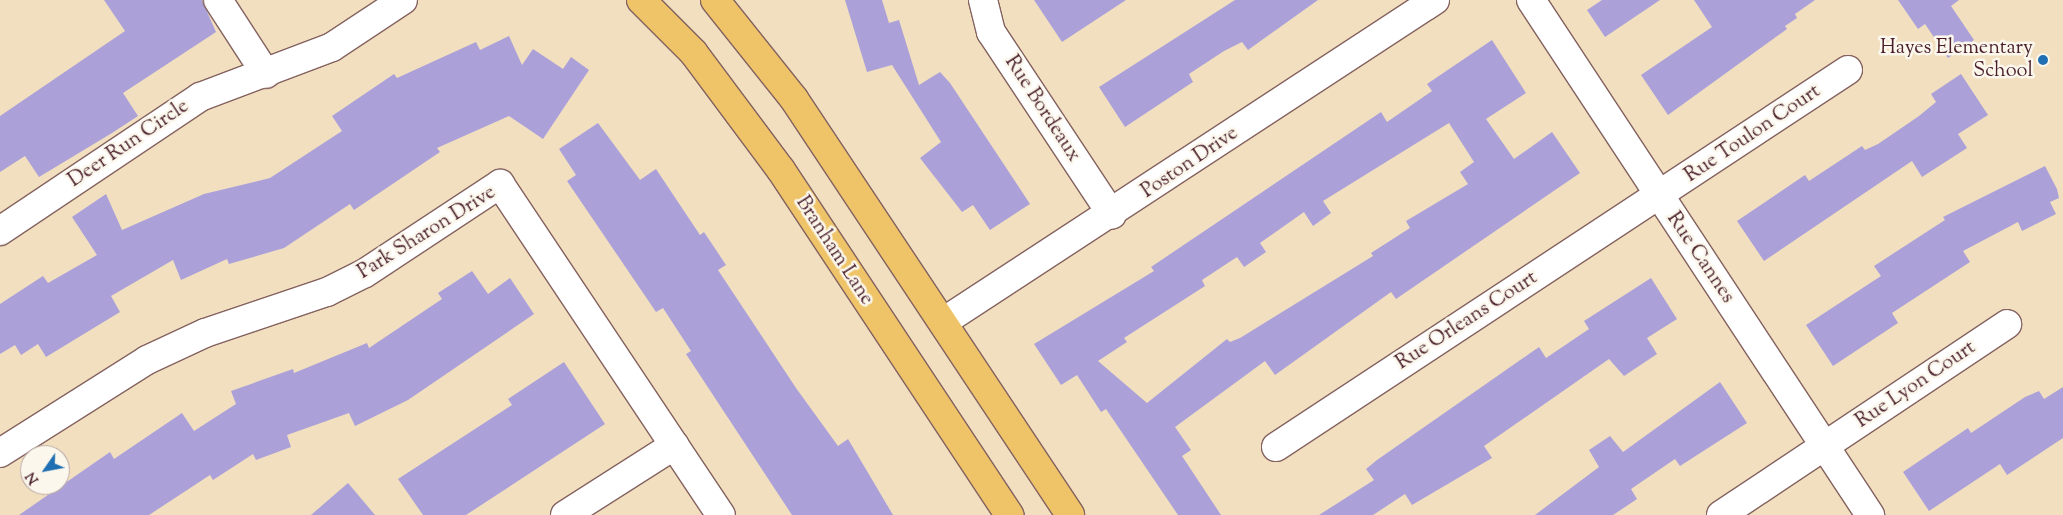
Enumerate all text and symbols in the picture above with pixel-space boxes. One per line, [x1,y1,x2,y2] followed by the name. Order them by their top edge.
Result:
[1880,36,2033,83] place label: Hayes Elementary School
[999,51,1085,167] street label: Rue Bordeaux
[2037,54,2049,66] marker: Hayes Elementary School
[1681,80,1825,188] street label: Rue Toulon Court
[64,95,194,193] street label: Deer Run Circle
[1137,122,1243,204] street label: Poston Drive
[354,181,500,285] street label: Park Sharon Drive
[790,192,878,310] street label: Branham Lane
[1661,208,1739,308] street label: Rue Cannes
[1392,266,1542,376] street label: Rue Orleans Court
[1852,336,1980,434] street label: Rue Lyon Court
[20,445,70,495] north arrow
[22,467,45,488] text: N

